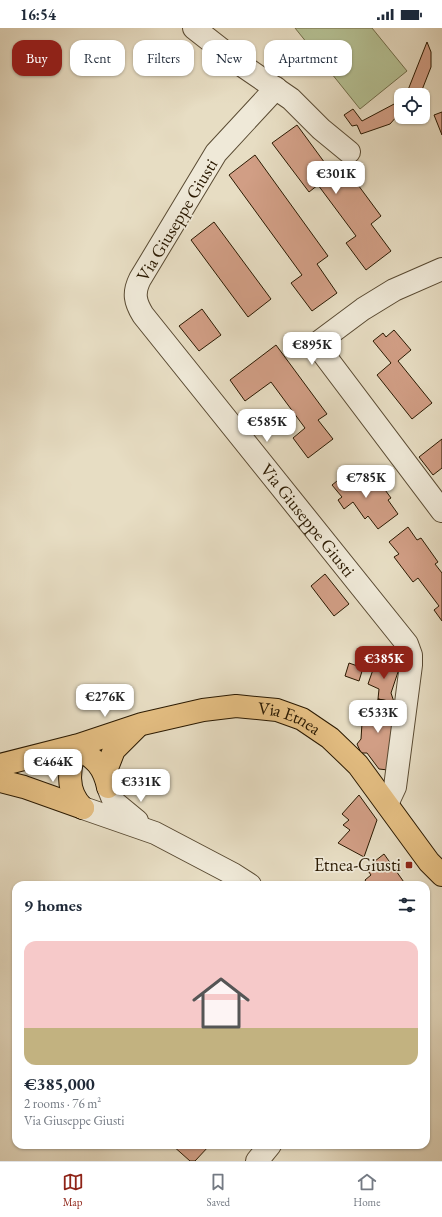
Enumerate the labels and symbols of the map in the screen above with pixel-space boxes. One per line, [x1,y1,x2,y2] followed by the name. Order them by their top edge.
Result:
[131,154,223,285] street label: Via Giuseppe Giusti
[308,161,364,195] pin: €301K
[284,332,340,366] pin: €895K
[239,409,295,443] pin: €585K
[256,459,361,582] street label: Via Giuseppe Giusti
[338,465,394,499] pin: €785K
[356,646,412,680] pin: €385K
[77,684,133,718] pin: €276K
[257,696,326,740] street label: Via Etnea
[350,700,406,734] pin: €533K
[25,749,81,783] pin: €464K
[113,769,169,803] pin: €331K
[314,853,402,876] place label: Etnea-Giusti
[404,860,414,870] marker: Etnea-Giusti

